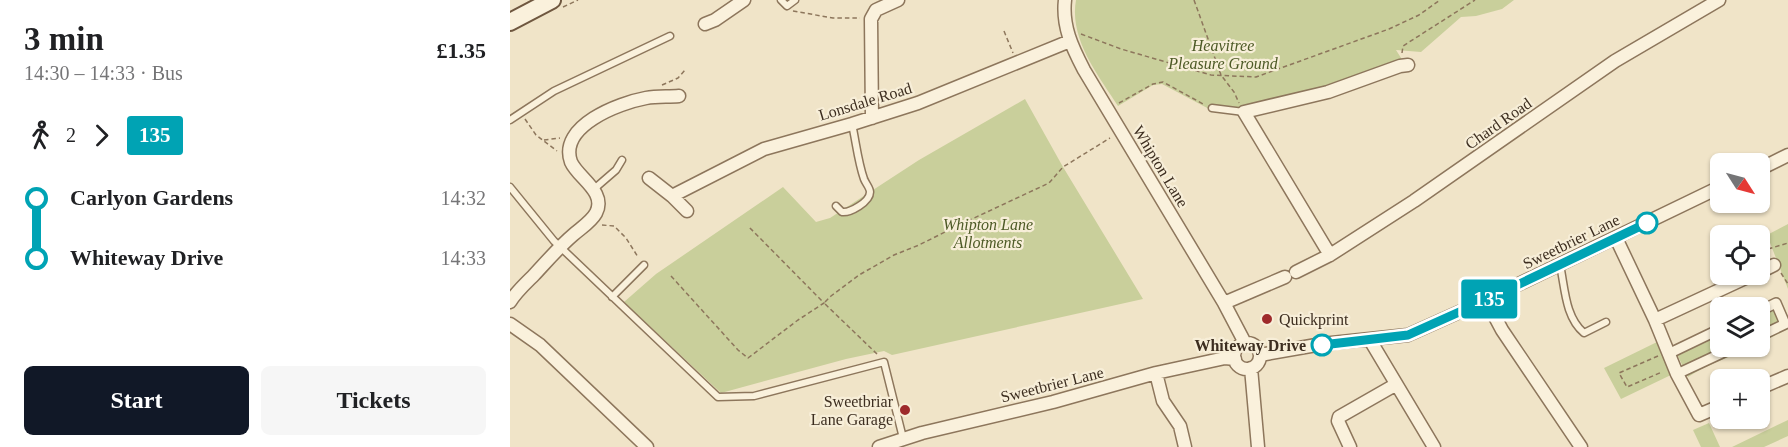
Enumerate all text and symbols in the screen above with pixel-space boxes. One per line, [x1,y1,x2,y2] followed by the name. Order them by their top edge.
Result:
[24,21,104,57] text: 3 min
[1167,37,1279,72] park label: Heavitree Pleasure Ground
[437,38,486,63] text: £1.35
[24,62,183,84] text: 14:30 – 14:33 · Bus
[817,79,914,124] street label: Lonsdale Road
[1462,94,1535,152] street label: Chard Road
[24,119,57,152] icon: walk
[85,119,118,152] icon: forward
[1129,122,1192,211] street label: Whipton Lane
[139,123,171,147] text: 135
[66,124,76,146] text: 2
[1710,153,1770,213] north arrow
[1710,153,1770,429] map controls
[70,185,233,210] text: Carlyon Gardens
[440,187,486,209] text: 14:32
[1520,211,1622,272] street label: Sweetbrier Lane
[1636,212,1658,234] unlabelled marker
[943,216,1033,251] park label: Whipton Lane Allotments
[1710,225,1770,285] button: locate
[70,245,223,270] text: Whiteway Drive
[440,247,486,269] text: 14:33
[1454,280,1524,318] line badge: 135
[1473,287,1505,311] text: 135
[1710,297,1770,357] button: layers
[1279,311,1349,329] place label: Quickprint
[1260,312,1274,326] marker: Quickprint
[1311,334,1333,356] marker: Whiteway Drive
[1194,337,1306,355] place label: Whiteway Drive
[999,364,1105,405] street label: Sweetbrier Lane
[24,366,249,435] button: Start
[261,366,486,435] button: Tickets
[1710,369,1770,429] button: +
[811,393,894,429] place label: Sweetbriar Lane Garage
[898,403,912,417] marker: Sweetbriar Lane Garage

